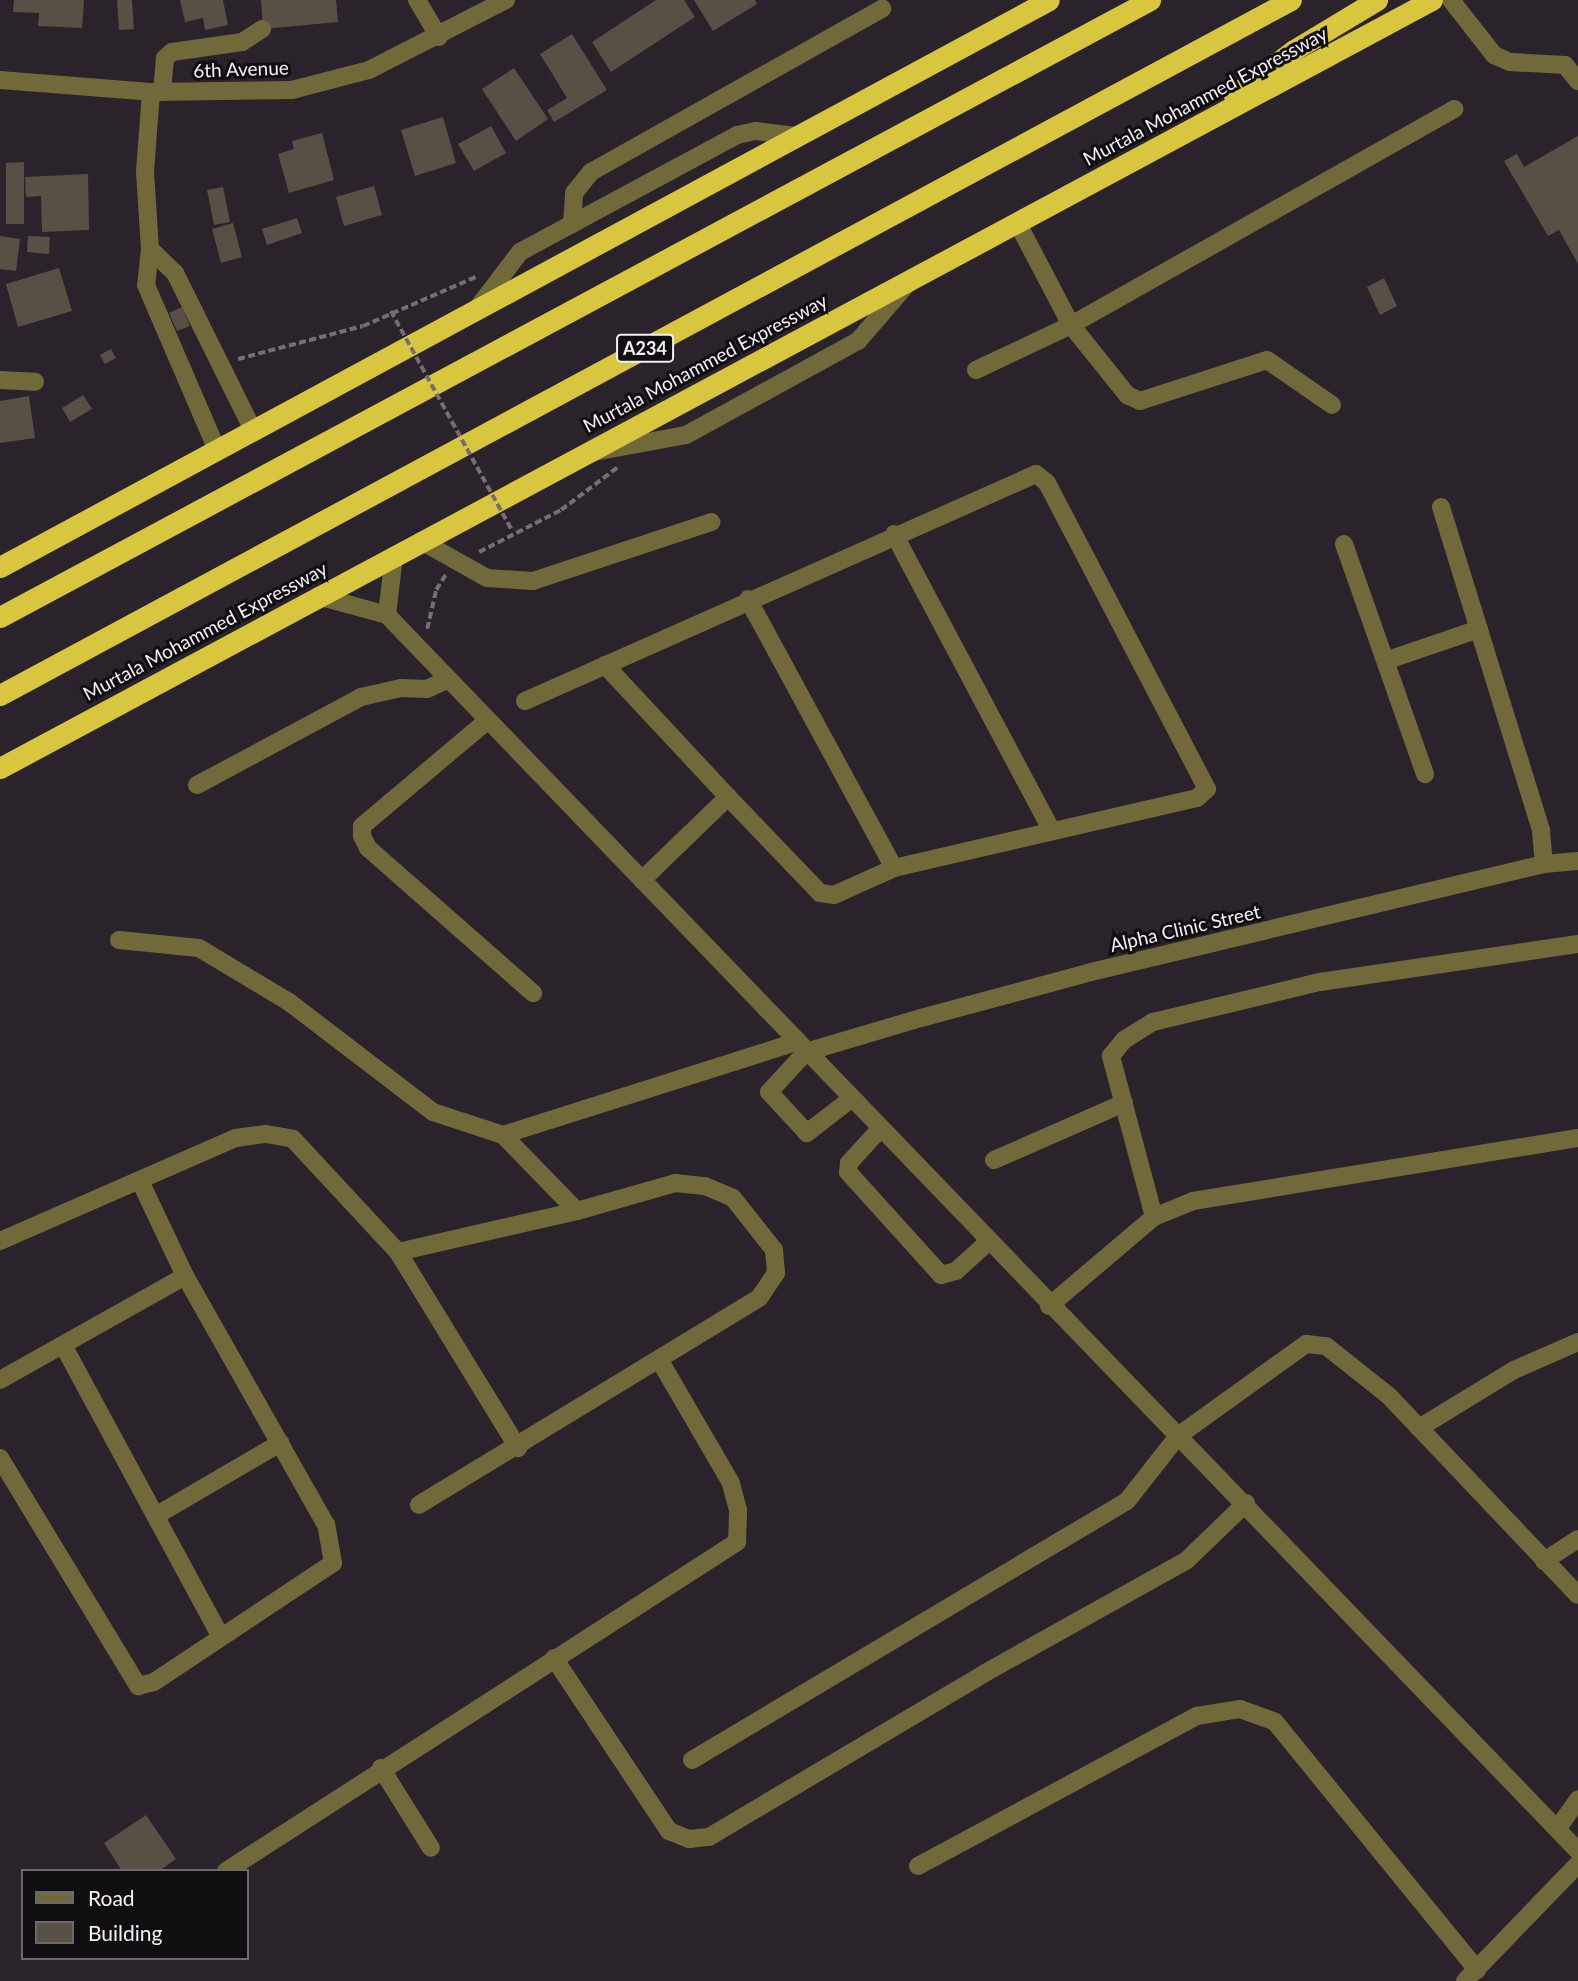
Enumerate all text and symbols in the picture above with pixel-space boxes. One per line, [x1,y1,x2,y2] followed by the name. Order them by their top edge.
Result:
[1079,22,1331,170] street label: Murtala Mohammed Expressway
[193,56,289,82] street label: 6th Avenue
[579,289,831,437] street label: Murtala Mohammed Expressway
[615,334,675,362] road number: A234
[79,557,331,705] street label: Murtala Mohammed Expressway
[1108,900,1262,956] street label: Alpha Clinic Street
[21,1869,248,1960] legend
[88,1885,135,1910] text: Road
[88,1920,163,1945] text: Building

